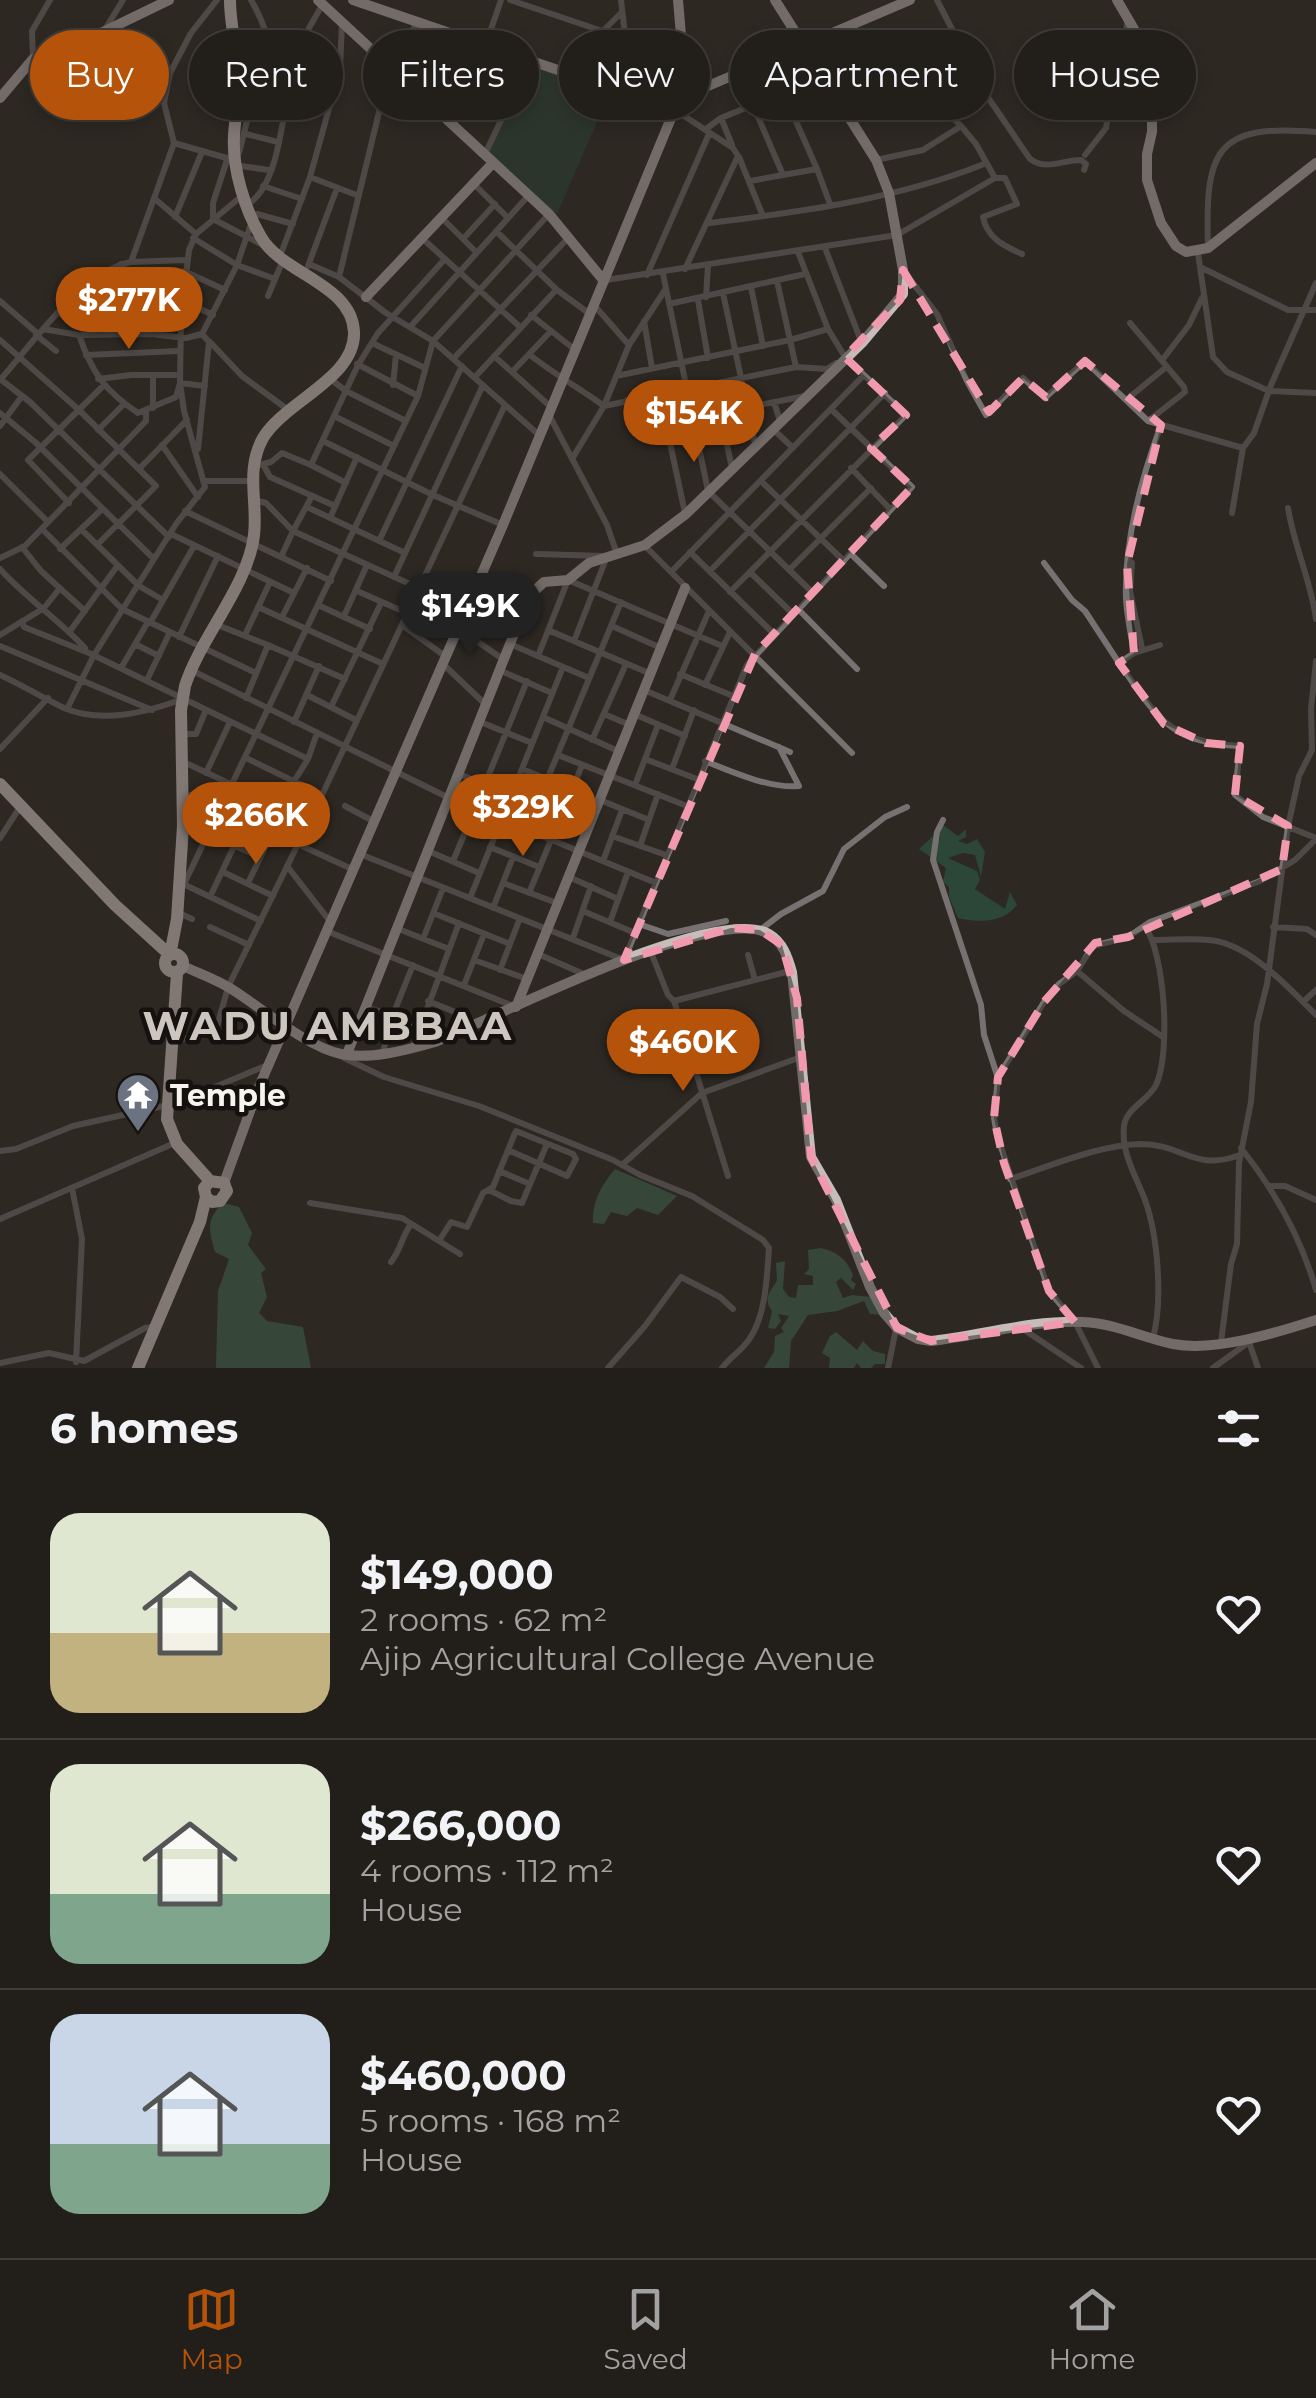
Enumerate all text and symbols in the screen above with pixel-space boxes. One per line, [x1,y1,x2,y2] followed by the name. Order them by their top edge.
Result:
[30,30,169,120] chip: Buy
[189,30,343,120] chip: Rent
[363,30,539,120] chip: Filters
[559,30,710,120] chip: New
[730,30,994,120] chip: Apartment
[1014,30,1196,120] chip: House
[59,267,199,352] pin: $277K
[78,280,180,319] text: $277K
[624,380,764,465] pin: $154K
[645,393,743,432] text: $154K
[400,573,540,658] pin: $149K
[421,586,519,625] text: $149K
[453,774,593,859] pin: $329K
[186,782,326,867] pin: $266K
[472,787,574,826] text: $329K
[204,795,308,834] text: $266K
[142,1001,514,1050] district label: WADU AMBBAA
[613,1009,753,1094] pin: $460K
[629,1022,737,1061] text: $460K
[115,1072,161,1133] temple icon: Temple
[170,1077,286,1114] place label: Temple
[1211,1401,1266,1456] icon: filters
[50,1402,238,1454] text: 6 homes
[360,1548,554,1600] text: $149,000
[130,1553,250,1673] icon: home
[1211,1586,1266,1641] icon: heart
[360,1600,607,1639] text: 2 rooms · 62 m²
[360,1639,875,1678] text: Ajip Agricultural College Avenue
[360,1799,562,1851] text: $266,000
[130,1804,250,1924] icon: home
[1211,1837,1266,1892] icon: heart
[360,1851,614,1890] text: 4 rooms · 112 m²
[360,1890,463,1929] text: House
[360,2049,567,2101] text: $460,000
[130,2054,250,2174] icon: home
[1211,2087,1266,2142] icon: heart
[360,2101,621,2140] text: 5 rooms · 168 m²
[360,2140,463,2179] text: House
[180,2282,243,2376] tab: Map
[604,2282,688,2376] tab: Saved
[1049,2282,1136,2376] tab: Home

